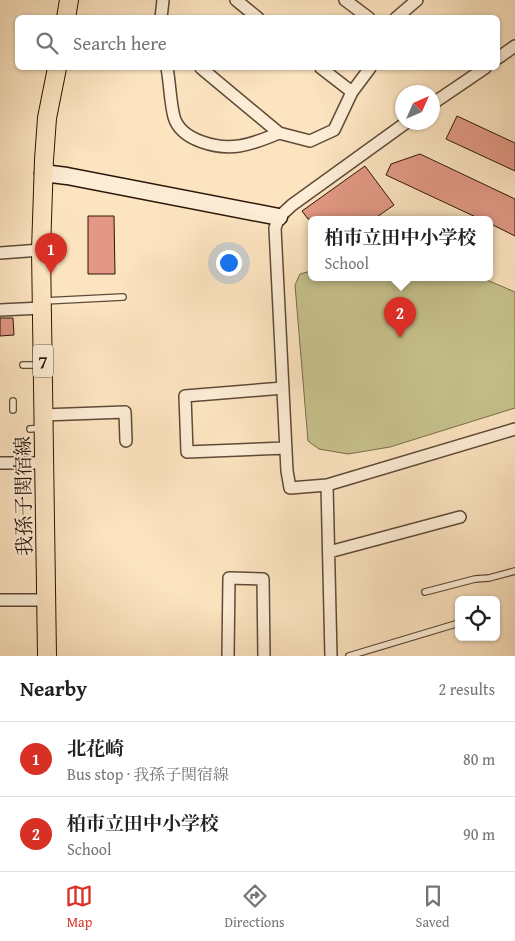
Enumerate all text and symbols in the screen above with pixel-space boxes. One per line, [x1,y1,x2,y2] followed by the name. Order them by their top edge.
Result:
[15,15,500,70] search box
[33,29,61,57] icon: search
[73,29,167,57] text: Search here
[395,85,440,130] north arrow
[308,216,493,281] popup
[324,223,477,251] text: 柏市立田中小学校
[35,233,67,274] pin: 1
[216,250,242,276] your location
[324,251,369,275] text: School
[384,297,416,338] pin: 2
[33,344,53,378] road number: 7
[7,436,39,556] street label: 我孫子関宿線
[455,596,500,641] map controls
[455,596,500,641] button: locate
[20,673,87,704] text: Nearby
[438,677,495,701] text: 2 results
[67,734,124,762] text: 北花崎
[32,747,40,771] text: 1
[463,747,495,771] text: 80 m
[67,762,229,786] text: Bus stop · 我孫子関宿線
[67,809,219,837] text: 柏市立田中小学校
[32,822,40,846] text: 2
[463,822,495,846] text: 90 m
[67,837,111,861] text: School
[65,882,93,932] tab: Map
[224,882,285,932] tab: Directions
[416,882,450,932] tab: Saved

